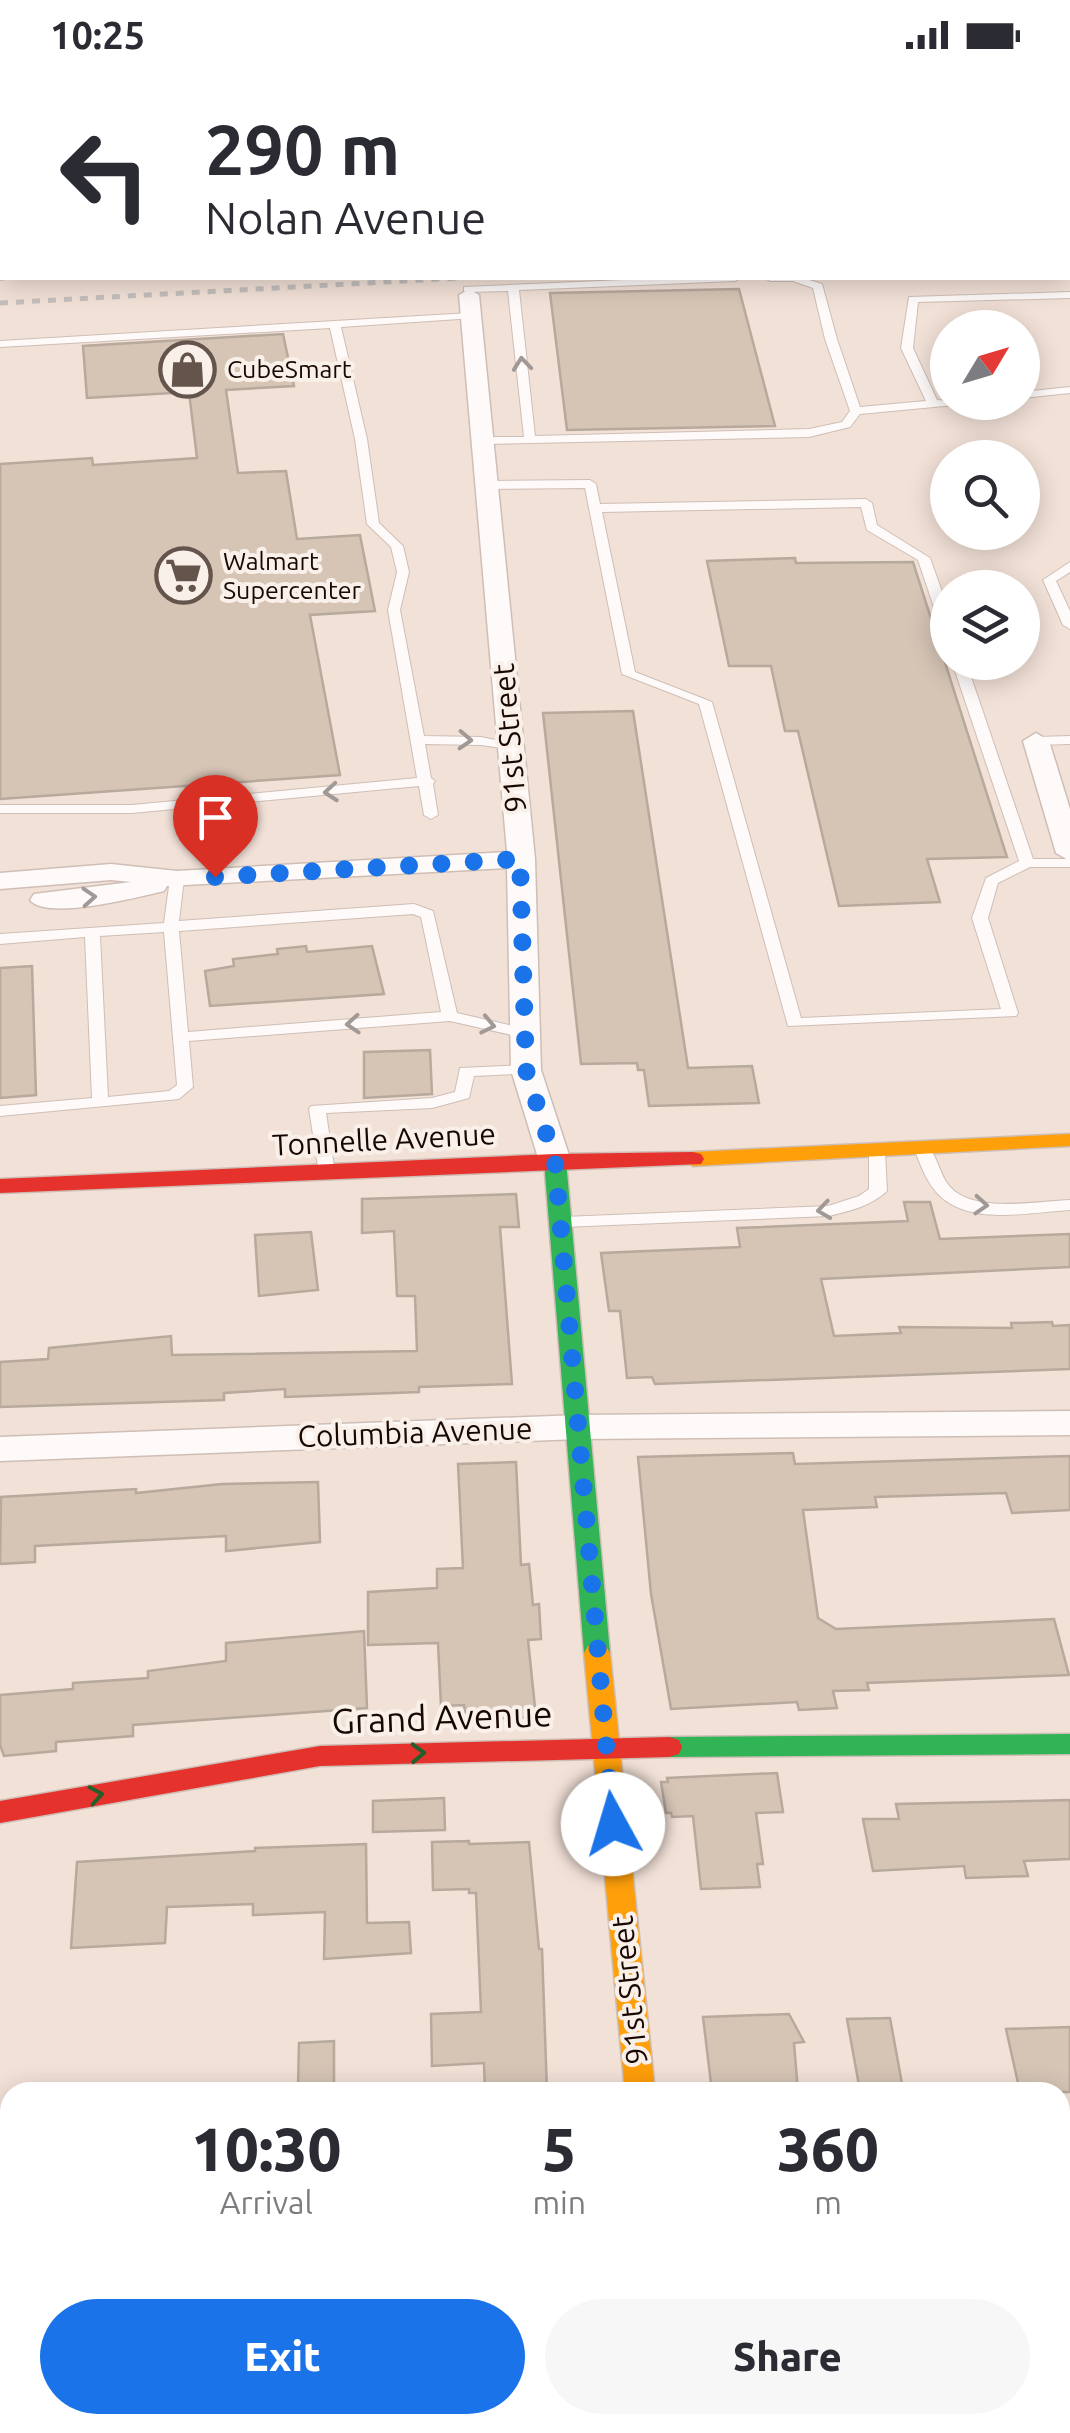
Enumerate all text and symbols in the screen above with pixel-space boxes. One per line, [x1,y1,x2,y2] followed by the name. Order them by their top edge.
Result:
[50,14,145,56] text: 10:25
[40,110,170,240] icon: left
[205,110,400,188] text: 290 m
[205,192,486,243] text: Nolan Avenue
[930,310,1040,420] north arrow
[930,310,1040,680] map controls
[158,339,218,399] shop icon: CubeSmart
[227,355,352,383] place label: CubeSmart
[512,355,533,371] one-way arrow
[930,440,1040,550] button: search
[154,545,214,605] supermarket icon: Walmart Supercenter
[223,547,361,604] place label: Walmart Supercenter
[930,570,1040,680] button: layers
[486,662,532,814] street label: 91st Street
[458,729,474,750] one-way arrow
[173,775,258,878] pin
[322,780,338,802] one-way arrow
[188,790,243,845] icon: arrive
[82,886,98,908] one-way arrow
[344,1012,360,1034] one-way arrow
[479,1013,496,1034] one-way arrow
[271,1116,497,1162] street label: Tonnelle Avenue
[973,1194,989,1215] one-way arrow
[816,1199,832,1220] one-way arrow
[297,1411,533,1453] street label: Columbia Avenue
[331,1693,553,1741] street label: Grand Avenue
[410,1743,426,1764] one-way arrow
[561,1772,665,1876] position arrow
[88,1785,104,1806] one-way arrow
[604,1914,654,2066] street label: 91st Street
[191,2115,341,2182] text: 10:30
[542,2115,576,2182] text: 5
[777,2115,879,2182] text: 360
[220,2184,313,2220] text: Arrival
[532,2184,586,2220] text: min
[814,2184,842,2220] text: m
[40,2299,525,2414] button: Exit
[545,2299,1030,2414] button: Share

